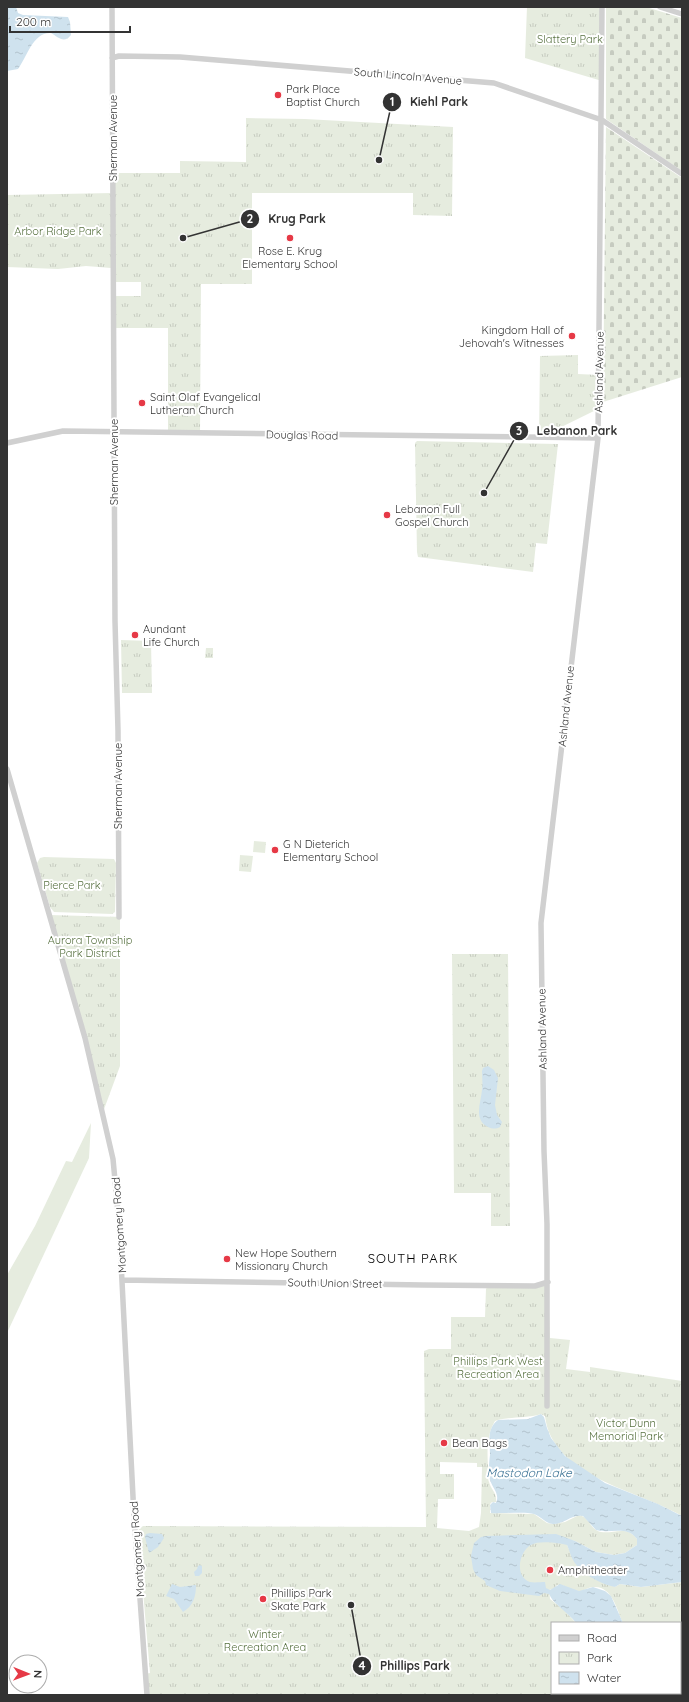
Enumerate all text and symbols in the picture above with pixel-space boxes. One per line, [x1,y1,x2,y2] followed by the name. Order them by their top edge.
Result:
[10,8,130,34] scale bar
[16,14,51,29] text: 200 m
[537,32,603,46] park label: Slattery Park
[353,64,463,88] street label: South Lincoln Avenue
[286,82,360,109] place label: Park Place Baptist Church
[273,90,283,100] marker: Park Place Baptist Church
[382,90,476,114] callout: Kiehl Park
[390,94,394,109] text: 1
[410,94,468,109] text: Kiehl Park
[106,95,120,181] street label: Sherman Avenue
[240,207,333,231] callout: Krug Park
[247,211,254,226] text: 2
[268,211,326,226] text: Krug Park
[14,224,102,238] park label: Arbor Ridge Park
[285,233,295,243] marker: Rose E. Krug Elementary School
[242,244,338,271] place label: Rose E. Krug Elementary School
[459,323,564,350] place label: Kingdom Hall of Jehovah's Witnesses
[567,331,577,341] marker: Kingdom Hall of Jehovah's Witnesses
[591,331,607,413] street label: Ashland Avenue
[150,390,260,417] place label: Saint Olaf Evangelical Lutheran Church
[137,398,147,408] marker: Saint Olaf Evangelical Lutheran Church
[107,419,121,505] street label: Sherman Avenue
[509,419,626,443] callout: Lebanon Park
[516,423,522,438] text: 3
[537,423,618,438] text: Lebanon Park
[266,427,338,443] street label: Douglas Road
[395,502,469,529] place label: Lebanon Full Gospel Church
[382,510,392,520] marker: Lebanon Full Gospel Church
[143,622,200,649] place label: Aundant Life Church
[130,630,140,640] marker: Aundant Life Church
[555,665,577,747] street label: Ashland Avenue
[111,743,125,829] street label: Sherman Avenue
[283,837,378,864] place label: G N Dieterich Elementary School
[270,845,280,855] marker: G N Dieterich Elementary School
[43,878,101,892] park label: Pierce Park
[48,933,133,960] park label: Aurora Township Park District
[534,988,550,1070] street label: Ashland Avenue
[109,1177,129,1273] street label: Montgomery Road
[235,1246,337,1273] place label: New Hope Southern Missionary Church
[368,1250,458,1266] district label: SOUTH PARK
[222,1254,232,1264] marker: New Hope Southern Missionary Church
[288,1275,383,1291] street label: South Union Street
[453,1354,543,1381] park label: Phillips Park West Recreation Area
[589,1416,663,1443] park label: Victor Dunn Memorial Park
[452,1436,507,1450] place label: Bean Bags
[439,1438,449,1448] marker: Bean Bags
[486,1465,573,1480] water label: Mastodon Lake
[127,1501,147,1597] street label: Montgomery Road
[558,1563,628,1577] place label: Amphitheater
[545,1565,555,1575] marker: Amphitheater
[271,1586,332,1613] place label: Phillips Park Skate Park
[258,1594,268,1604] marker: Phillips Park Skate Park
[551,1622,681,1694] legend
[224,1627,306,1654] park label: Winter Recreation Area
[587,1630,617,1645] text: Road
[587,1650,612,1665] text: Park
[8,1654,48,1694] north arrow
[352,1654,458,1678] callout: Phillips Park
[358,1658,366,1673] text: 4
[380,1658,450,1673] text: Phillips Park
[31,1670,45,1678] text: N
[587,1670,622,1685] text: Water

